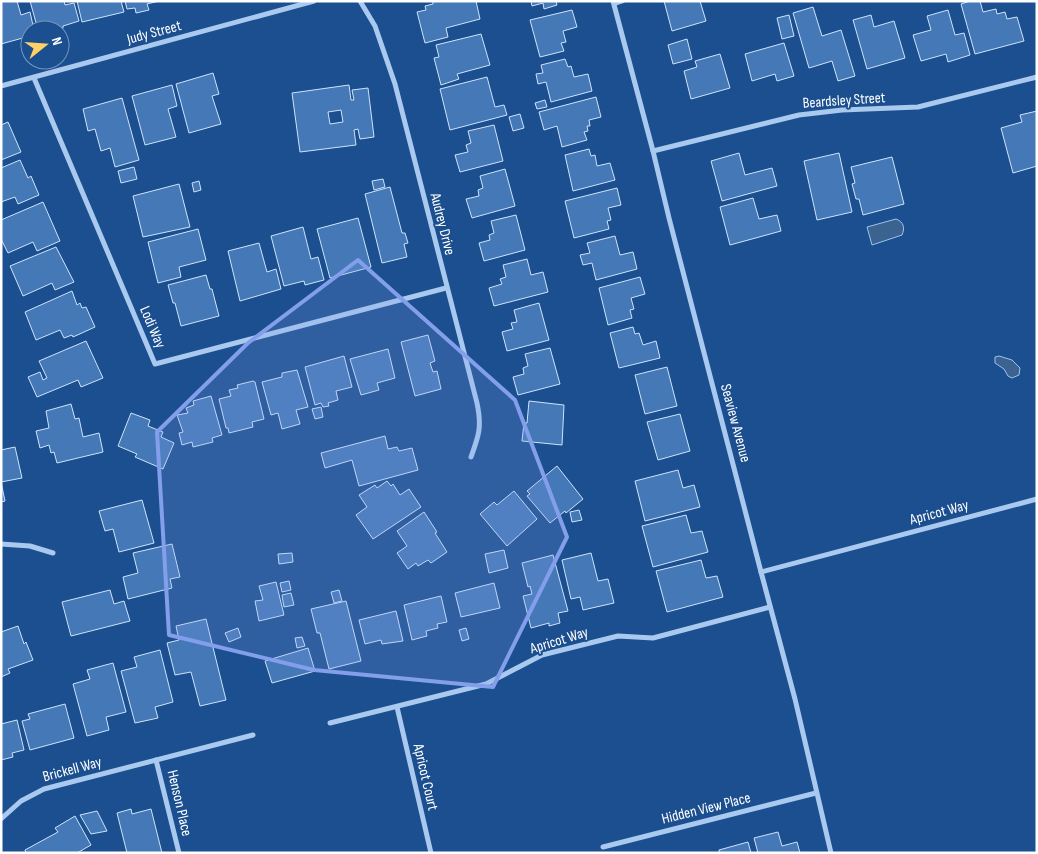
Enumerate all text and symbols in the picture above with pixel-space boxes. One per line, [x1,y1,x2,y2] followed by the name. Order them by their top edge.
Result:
[124,16,184,49] street label: Judy Street
[20,20,70,70] north arrow
[48,35,66,47] text: N
[802,88,886,113] street label: Beardsley Street
[425,190,459,257] street label: Audrey Drive
[135,303,170,351] street label: Lodi Way
[716,382,755,464] street label: Seaview Avenue
[907,495,971,530] street label: Apricot Way
[527,623,591,659] street label: Apricot Way
[408,741,442,813] street label: Apricot Court
[41,752,104,786] street label: Brickell Way
[163,768,196,838] street label: Henson Place
[660,788,753,829] street label: Hidden View Place

